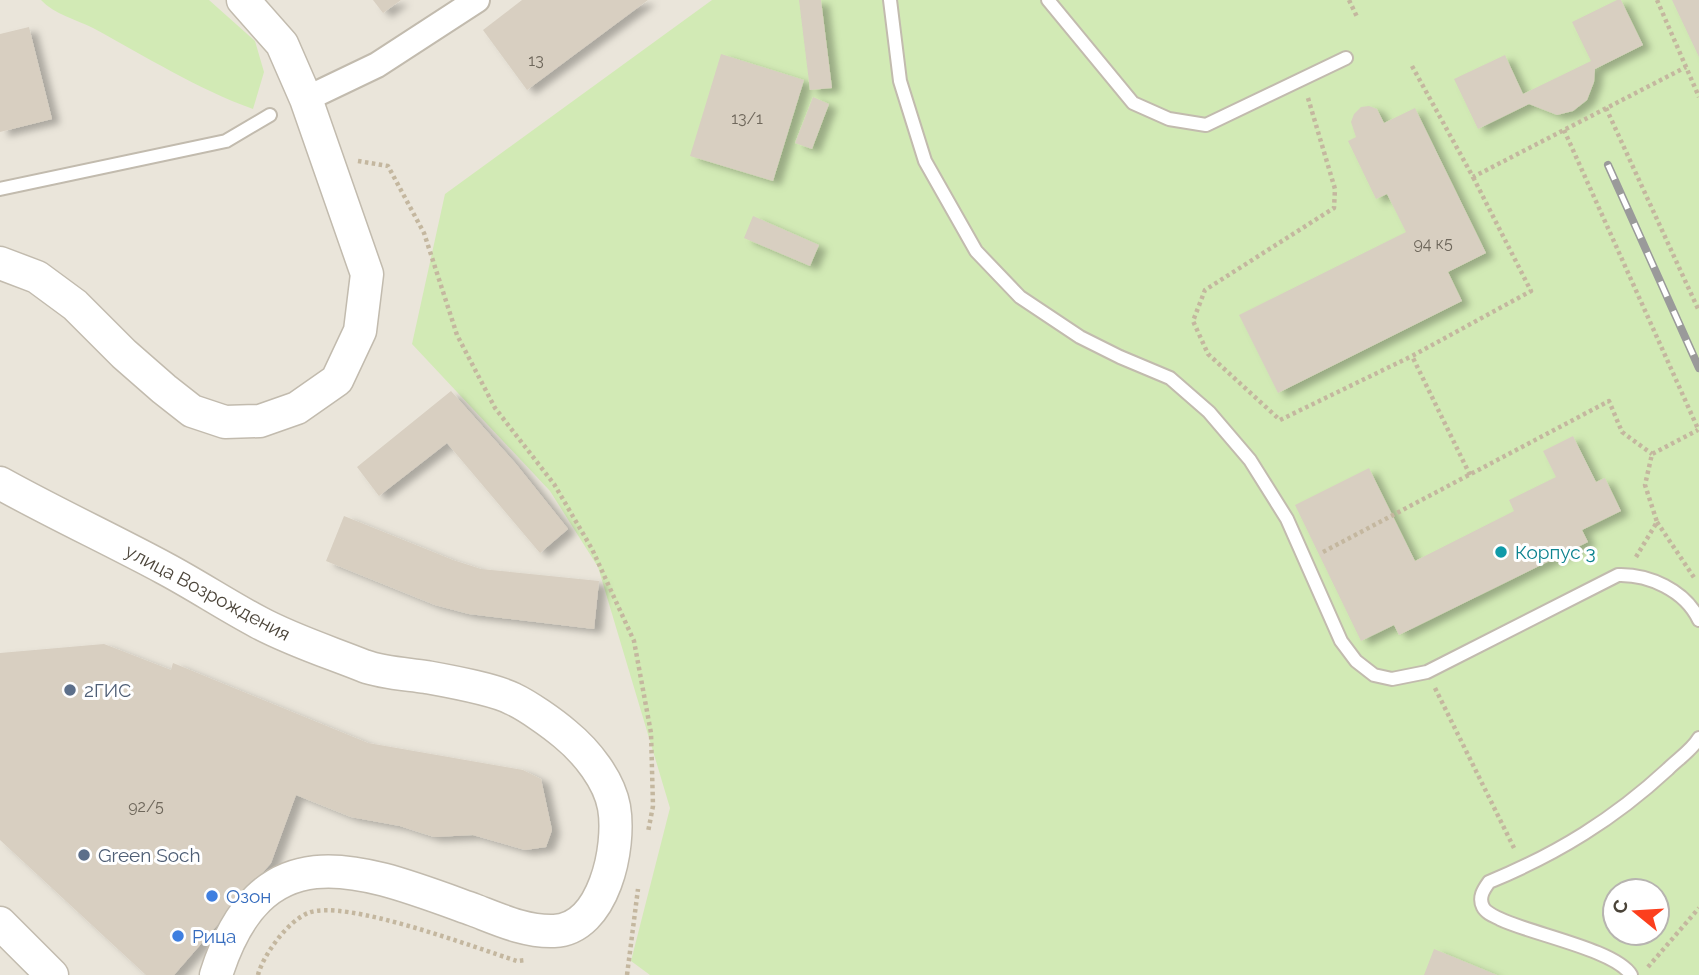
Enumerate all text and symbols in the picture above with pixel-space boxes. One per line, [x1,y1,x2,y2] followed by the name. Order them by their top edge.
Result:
[528,51,544,70] house number: 13
[731,109,763,128] house number: 13/1
[1413,234,1453,253] house number: 94 к5
[122,539,294,645] street label: улица Возрождения
[1515,541,1596,563] place label: Корпус 3
[1493,544,1509,560] marker: Корпус 3
[84,679,131,701] place label: 2ГИС
[62,682,78,698] marker: 2ГИС
[128,797,164,816] house number: 92/5
[98,844,201,866] place label: Green Soch
[76,847,92,863] marker: Green Soch
[1601,877,1671,947] north arrow
[226,885,271,907] place label: Озон
[204,888,220,904] marker: Озон
[1607,897,1632,916] text: С
[192,925,236,947] place label: Рица
[170,928,186,944] marker: Рица

